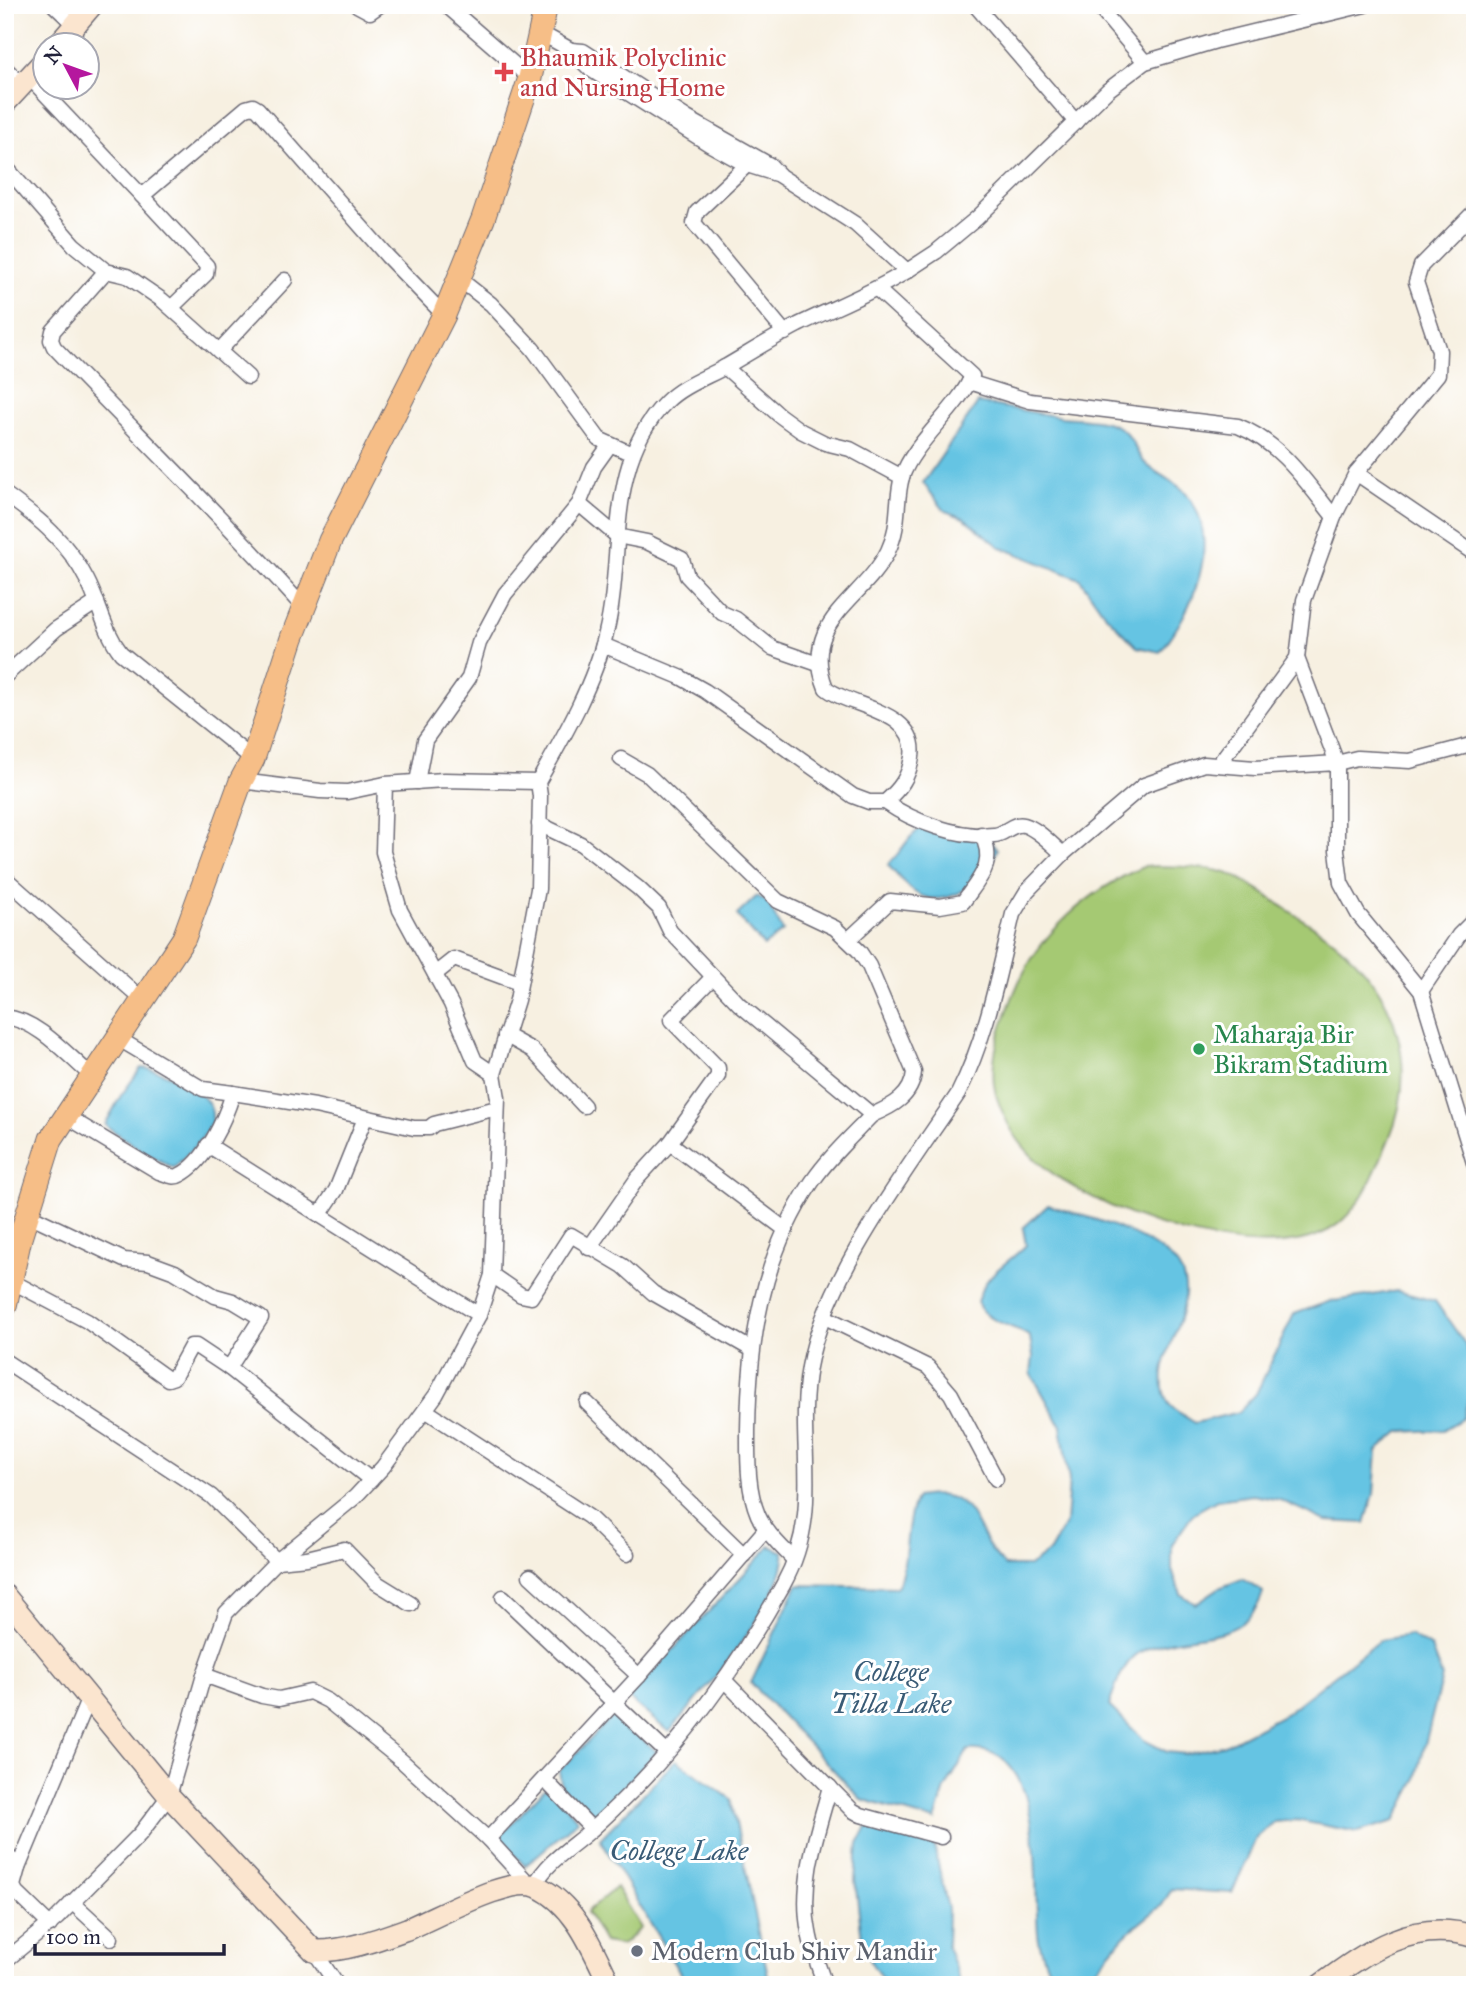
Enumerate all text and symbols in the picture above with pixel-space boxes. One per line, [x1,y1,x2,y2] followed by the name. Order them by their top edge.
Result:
[32,32,102,102] north arrow
[520,41,726,103] place label: Bhaumik Polyclinic and Nursing Home
[40,42,68,69] text: N
[494,62,514,82] marker: Bhaumik Polyclinic and Nursing Home
[1213,1018,1389,1080] place label: Maharaja Bir Bikram Stadium
[1191,1041,1207,1057] marker: Maharaja Bir Bikram Stadium
[831,1654,952,1721] water label: College Tilla Lake
[610,1833,749,1868] water label: College Lake
[35,1913,224,1957] scale bar
[46,1924,101,1950] text: 100 m
[651,1935,937,1967] place label: Modern Club Shiv Mandir
[629,1943,645,1959] marker: Modern Club Shiv Mandir

